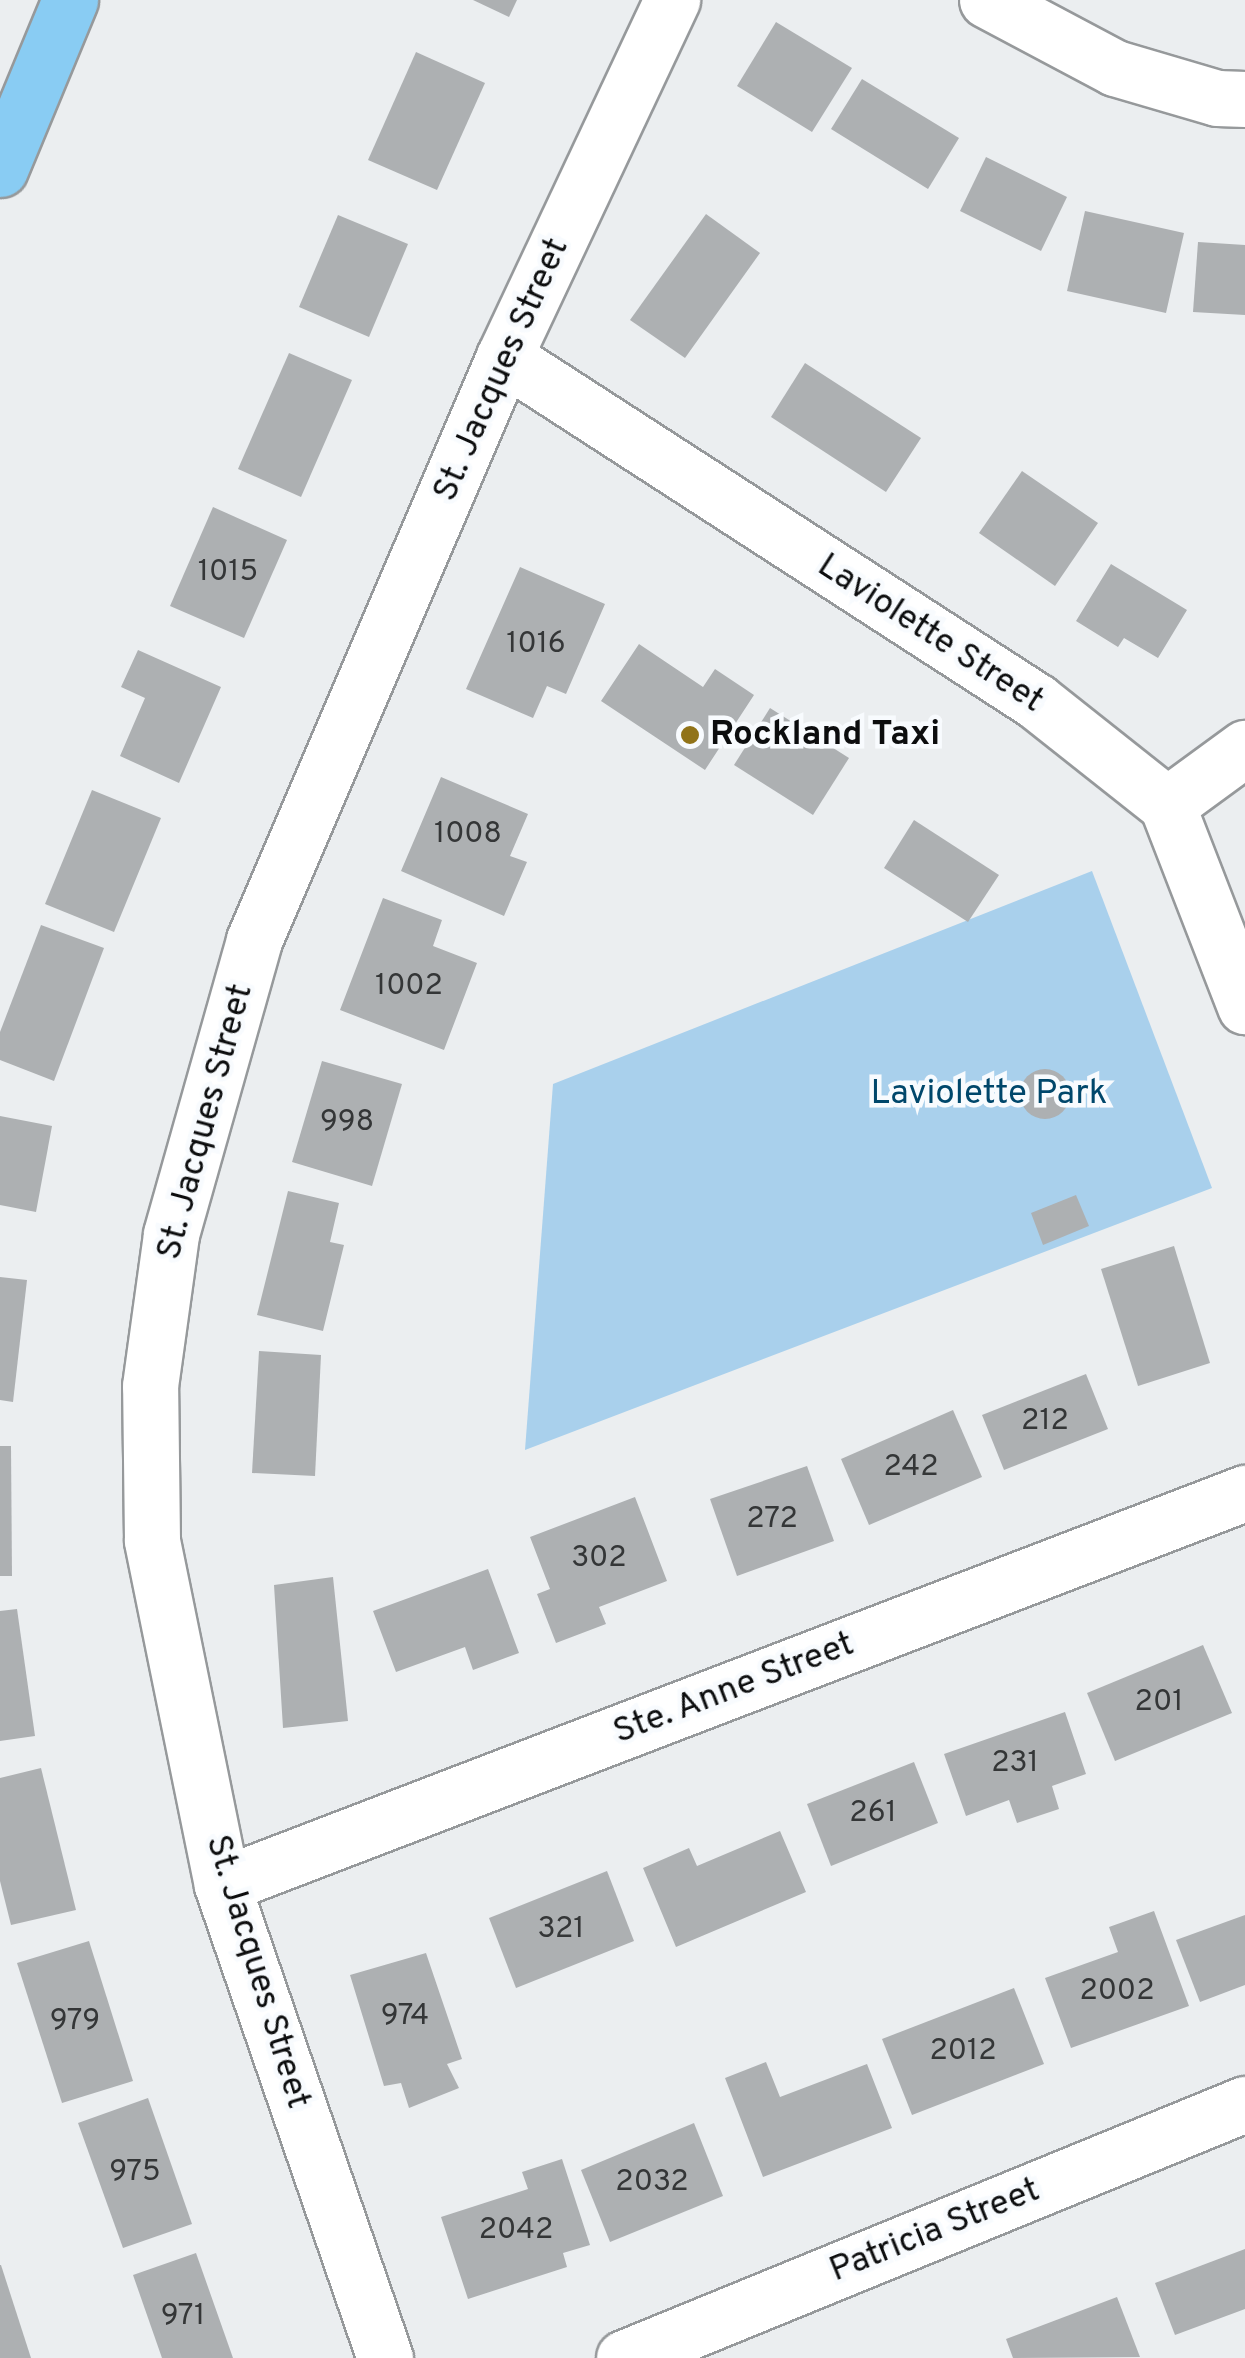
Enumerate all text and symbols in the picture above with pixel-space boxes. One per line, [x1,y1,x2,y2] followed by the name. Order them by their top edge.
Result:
[425,232,579,508] street label: St. Jacques Street
[809,545,1051,723] street label: Laviolette Street
[198,555,258,591] house number: 1015
[506,627,566,663] house number: 1016
[710,714,940,756] place label: Rockland Taxi
[679,724,701,746] marker: Rockland Taxi
[434,817,502,853] house number: 1008
[375,969,443,1005] house number: 1002
[149,980,263,1264] street label: St. Jacques Street
[871,1073,1107,1115] park label: Laviolette Park
[320,1105,374,1141] house number: 998
[1021,1404,1069,1440] house number: 212
[883,1450,939,1486] house number: 242
[746,1502,798,1538] house number: 272
[571,1541,627,1577] house number: 302
[607,1624,861,1754] street label: Ste. Anne Street
[1135,1685,1183,1721] house number: 201
[991,1746,1039,1782] house number: 231
[849,1796,897,1832] house number: 261
[195,1830,319,2114] street label: St. Jacques Street
[537,1912,585,1948] house number: 321
[1080,1974,1154,2010] house number: 2002
[381,1999,429,2035] house number: 974
[50,2004,100,2040] house number: 979
[929,2034,997,2070] house number: 2012
[109,2155,161,2191] house number: 975
[615,2165,689,2201] house number: 2032
[824,2170,1046,2292] street label: Patricia Street
[479,2213,553,2249] house number: 2042
[161,2299,205,2335] house number: 971

